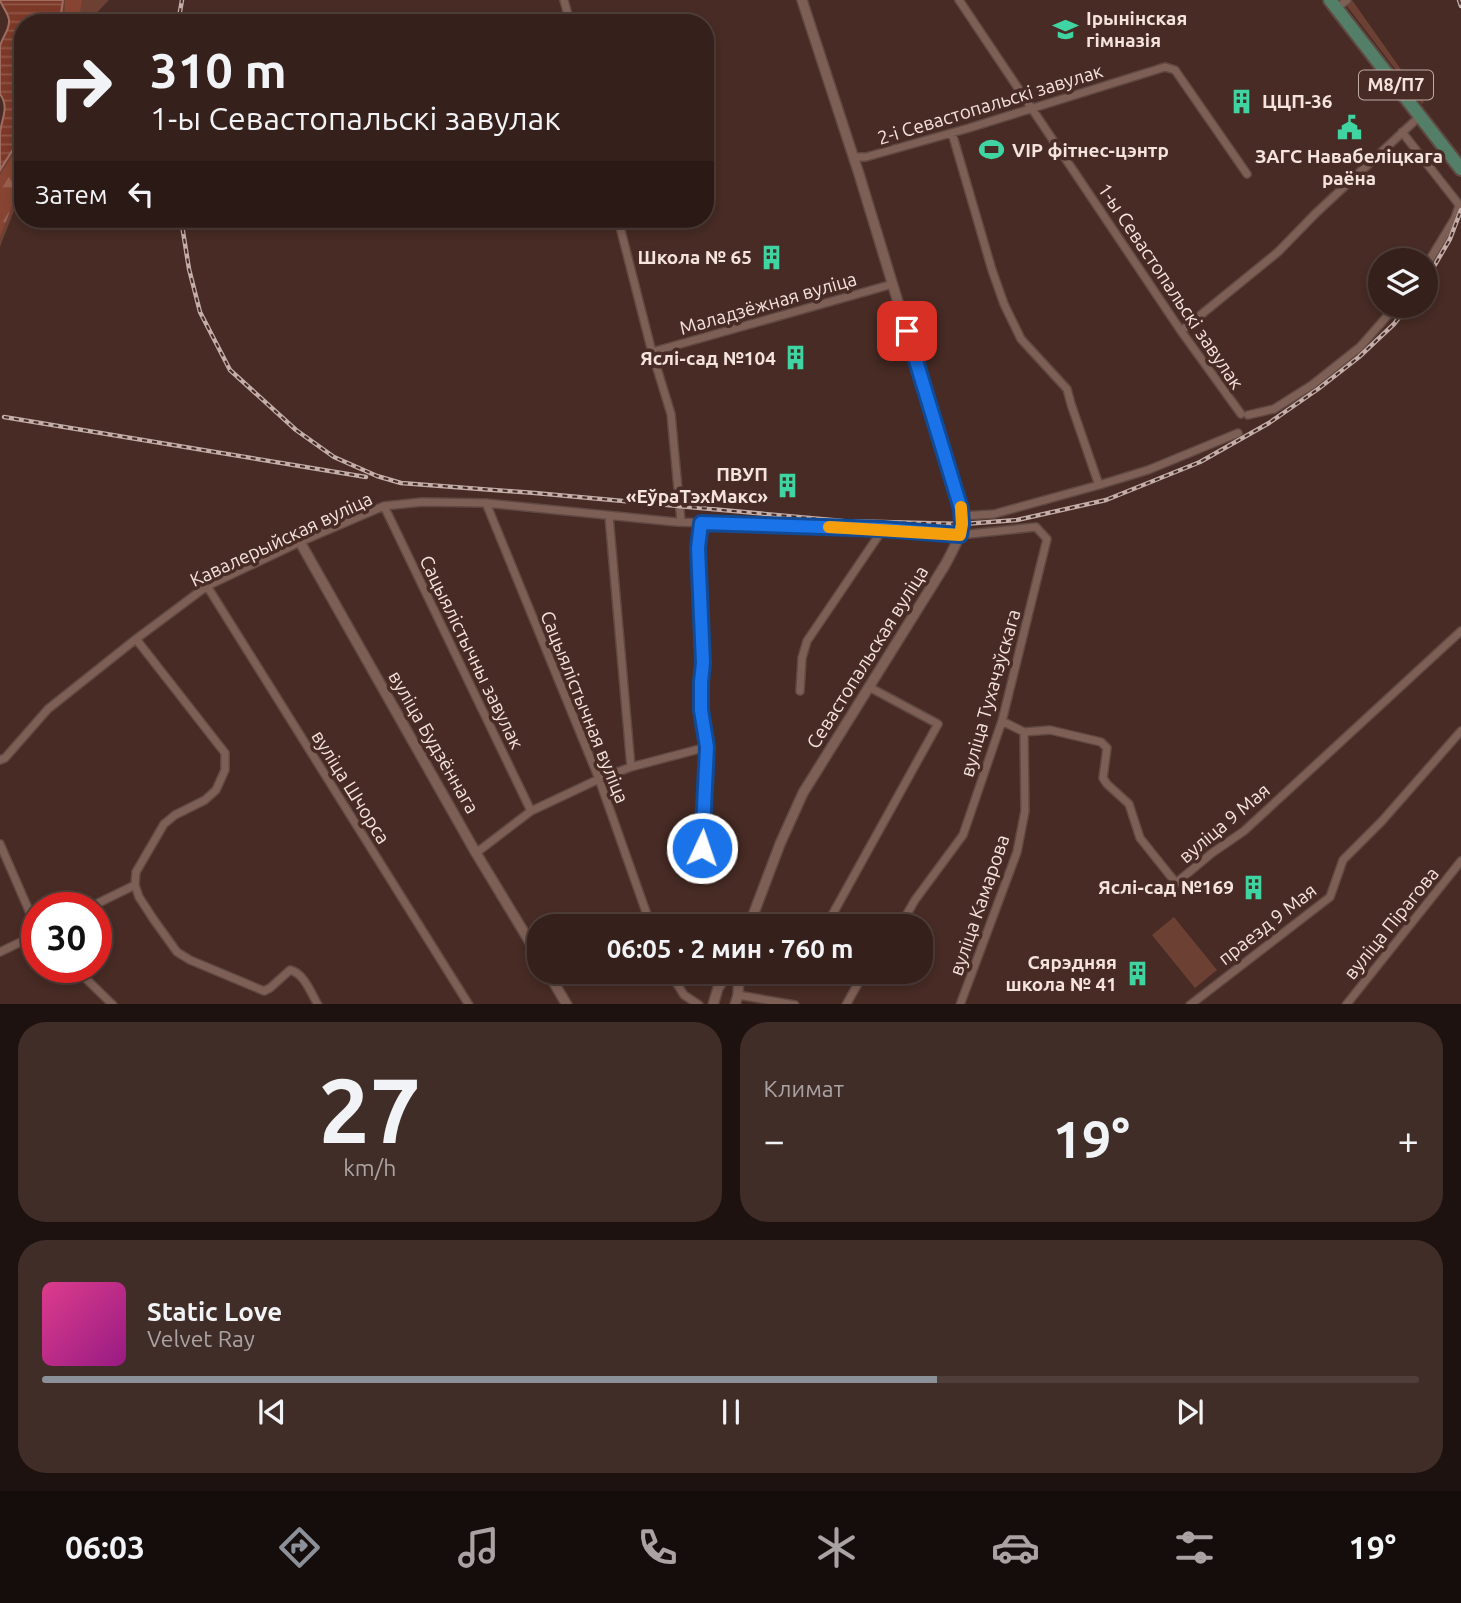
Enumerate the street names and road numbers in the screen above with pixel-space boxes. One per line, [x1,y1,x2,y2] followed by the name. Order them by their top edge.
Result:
[875,59,1105,149] street label: 2-і Севастопальскі завулак
[1359,70,1433,100] road number: М8/П7
[1094,179,1248,393] street label: 1-ы Севастопальскі завулак
[677,267,859,339] street label: Маладзёжная вуліца
[186,487,376,591] street label: Кавалерыйская вуліца
[416,552,529,753] street label: Сацыялістычны завулак
[802,562,932,752] street label: Севастопальская вуліца
[956,607,1024,779] street label: вуліца Тухачэўскага
[536,608,634,806] street label: Сацыялістычная вуліца
[384,667,484,817] street label: вуліца Будзённага
[307,726,395,848] street label: вуліца Шчорса
[1174,779,1274,867] street label: вуліца 9 Мая
[945,832,1013,978] street label: вуліца Камарова
[1339,863,1443,983] street label: вуліца Пірагова
[1214,879,1320,969] street label: праезд 9 Мая

